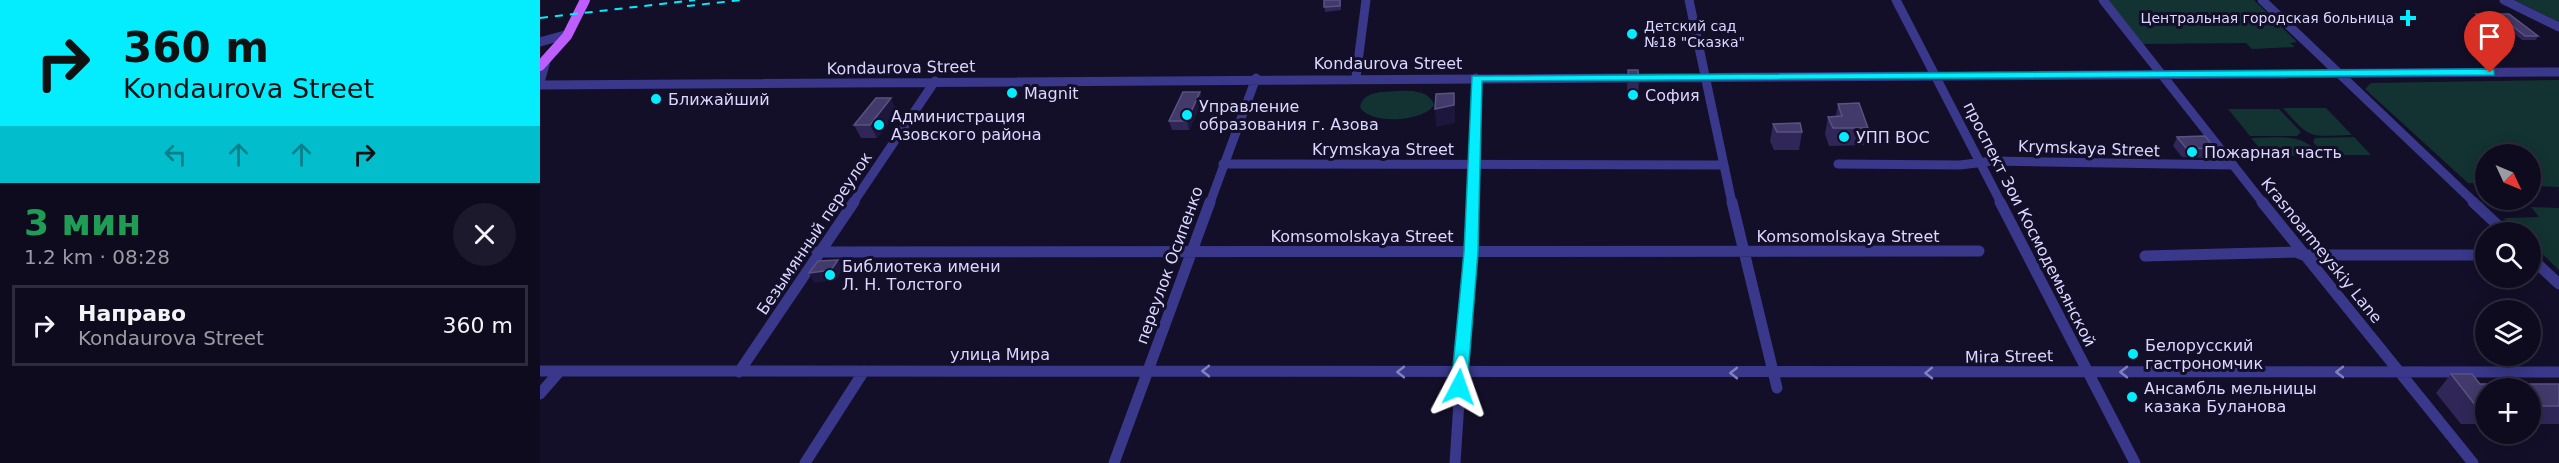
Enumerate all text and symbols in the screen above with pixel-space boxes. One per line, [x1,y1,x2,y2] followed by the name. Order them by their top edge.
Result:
[2399,9,2417,27] marker: Центральная городская больница
[2141,10,2394,26] place label: Центральная городская больница
[2464,11,2515,73] pin
[1644,18,1745,50] place label: Детский сад №18 "Сказка"
[2473,20,2506,53] icon: arrive
[123,23,269,72] text: 360 m
[24,24,102,102] icon: right
[1625,27,1639,41] marker: Детский сад №18 "Сказка"
[1314,54,1462,73] street label: Kondaurova Street
[826,57,976,78] street label: Kondaurova Street
[123,73,374,104] text: Kondaurova Street
[1024,84,1079,103] place label: Magnit
[1005,86,1019,100] marker: Magnit
[1645,86,1700,105] place label: София
[1626,88,1640,102] marker: София
[668,90,770,109] place label: Ближайший
[649,92,663,106] marker: Ближайший
[1199,97,1379,134] place label: Управление образования г. Азова
[1959,99,2100,350] street label: проспект Зои Космодемьянской
[891,107,1042,144] place label: Администрация Азовского района
[1180,108,1194,122] marker: Управление образования г. Азова
[872,118,886,132] marker: Администрация Азовского района
[1856,128,1930,147] place label: УПП ВОС
[1837,130,1851,144] marker: УПП ВОС
[2018,137,2160,160] street label: Krymskaya Street
[159,138,192,171] icon: left
[222,138,255,171] icon: ahead
[285,138,318,171] icon: ahead
[348,138,381,171] icon: right
[1312,140,1454,159] street label: Krymskaya Street
[2204,143,2342,162] place label: Пожарная часть
[2475,144,2541,210] north arrow
[2475,144,2541,444] map controls
[2185,145,2199,159] marker: Пожарная часть
[753,148,876,318] street label: Безымянный переулок
[2257,174,2386,327] street label: Krasnoarmeyskiy Lane
[1132,184,1207,347] street label: переулок Осипенко
[24,202,141,243] text: 3 мин
[453,203,516,266] button: close
[2475,222,2541,288] button: search
[1270,227,1454,246] street label: Komsomolskaya Street
[1756,227,1940,246] street label: Komsomolskaya Street
[24,245,170,269] text: 1.2 km · 08:28
[842,257,1001,294] place label: Библиотека имени Л. Н. Толстого
[823,268,837,282] marker: Библиотека имени Л. Н. Толстого
[2475,300,2541,366] button: layers
[78,301,186,326] text: Направо
[27,309,60,342] icon: right
[443,313,513,338] text: 360 m
[78,326,264,350] text: Kondaurova Street
[2145,336,2263,373] place label: Белорусский гастрономчик
[950,345,1050,364] street label: улица Мира
[1965,346,2053,367] street label: Mira Street
[2126,347,2140,361] marker: Белорусский гастрономчик
[1427,355,1491,419] position arrow
[1202,365,1211,377] one-way arrow
[1397,366,1406,378] one-way arrow
[2119,366,2128,378] one-way arrow
[2335,366,2344,378] one-way arrow
[1729,367,1738,379] one-way arrow
[1924,367,1933,380] one-way arrow
[2475,378,2541,444] button: +
[2144,379,2317,416] place label: Ансамбль мельницы казака Буланова
[2125,390,2139,404] marker: Ансамбль мельницы казака Буланова

